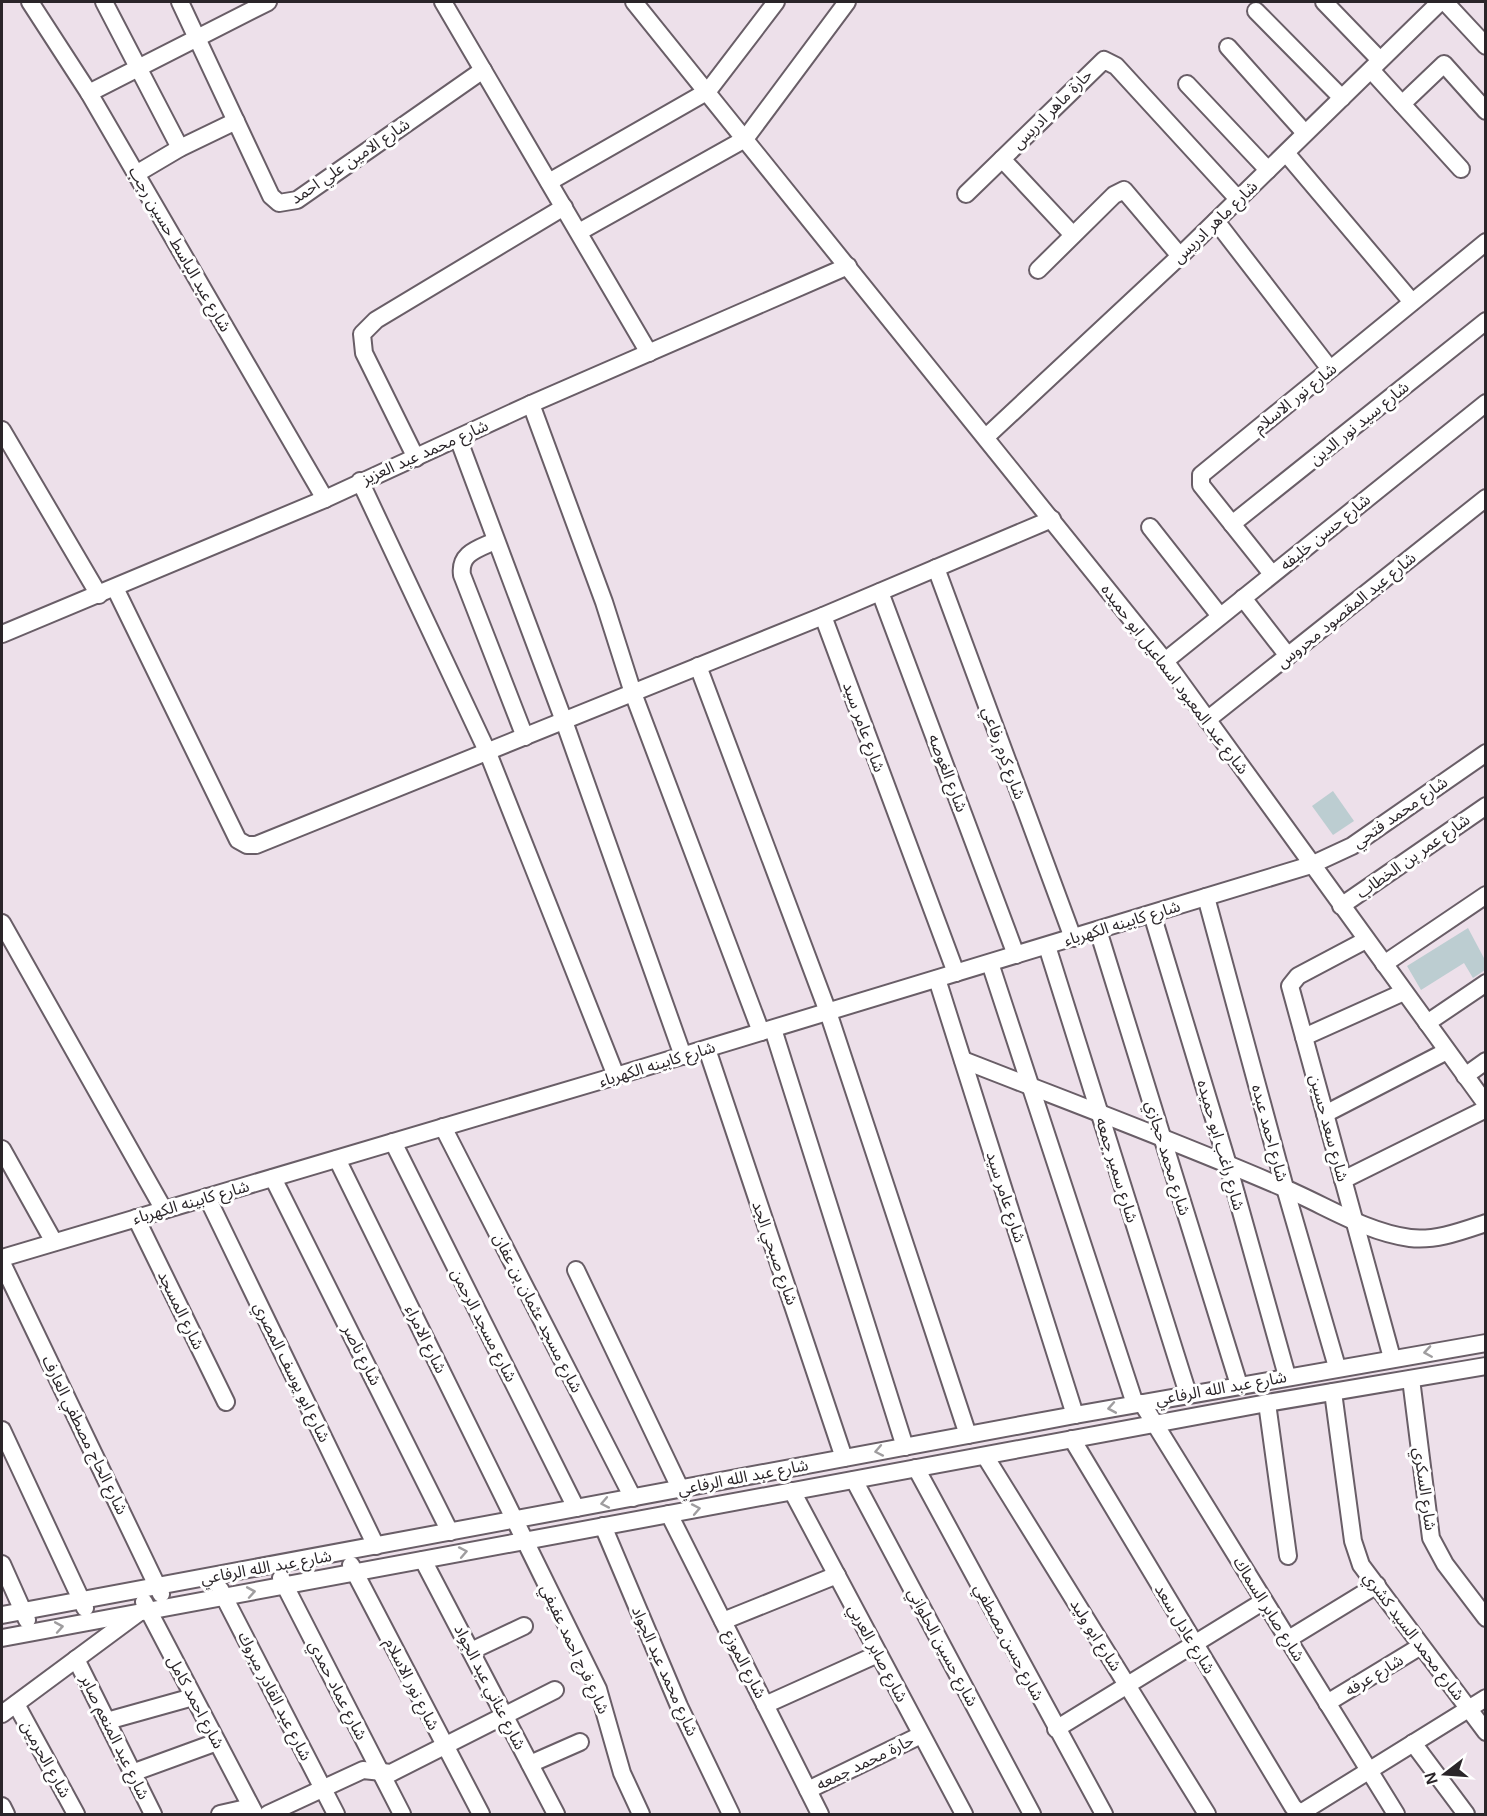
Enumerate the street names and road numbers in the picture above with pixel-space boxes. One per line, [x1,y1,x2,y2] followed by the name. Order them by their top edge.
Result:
[1009,66,1096,153] street label: حارة ماهر ادريس
[287,115,415,210] street label: شارع الامين علي احمد
[122,163,234,337] street label: شارع عبد الباسط حسين رجب
[1169,177,1263,269] street label: شارع ماهر ادريس
[1250,360,1342,439] street label: شارع نور الاسلام
[1306,378,1414,471] street label: شارع سيد نور الدين
[358,417,492,492] street label: شارع محمد عبد العزيز
[1277,491,1376,577] street label: شارع حسن خليفه
[1273,549,1421,674] street label: شارع عبد المقصود محروس
[1095,581,1252,780] street label: شارع عبد المعبود اسماعيل ابو حميده
[836,680,888,776] street label: شارع عامر سيد
[976,704,1029,803] street label: شارع كرم رفاعي
[922,732,971,816] street label: شارع الغوصه
[1349,773,1453,854] street label: شارع محمد فتحي
[1353,811,1475,905] street label: شارع عمر بن الخطاب
[1062,897,1183,953] street label: شارع كابينه الكهرباء
[597,1038,718,1094] street label: شارع كابينه الكهرباء
[1303,1073,1351,1184] street label: شارع سعد حسين
[1190,1078,1248,1213] street label: شارع راغب ابو حميده
[1245,1083,1291,1184] street label: شارع احمد عبده
[1139,1099,1193,1218] street label: شارع محمد حجازي
[1089,1115,1141,1226] street label: شارع سمير جمعه
[980,1149,1029,1246] street label: شارع عامر سيد
[131,1177,252,1231] street label: شارع كابينه الكهرباء
[745,1199,801,1308] street label: شارع صبحي الجد
[487,1231,586,1397] street label: شارع مسجد عثمان بن عفان
[445,1266,520,1386] street label: شارع مسجد الرحمن
[151,1268,207,1354] street label: شارع المسجد
[247,1299,333,1446] street label: شارع ابو يوسف المصري
[399,1302,450,1378] street label: شارع الامراء
[336,1321,384,1390] street label: شارع ناصر
[36,1353,131,1519] street label: شارع الحاج مصطفي العارف
[1154,1368,1288,1412] street label: شارع عبد الله الرفاعي
[1407,1446,1439,1532] street label: شارع السكري
[676,1456,810,1502] street label: شارع عبد الله الرفاعي
[199,1547,333,1591] street label: شارع عبد الله الرفاعي
[1227,1554,1308,1666] street label: شارع صابر السماك
[1357,1569,1468,1706] street label: شارع محمد السيد كشري
[968,1581,1047,1705] street label: شارع حسن مصطفي
[1148,1581,1218,1679] street label: شارع عادل سعد
[534,1582,612,1718] street label: شارع فرج احمد عفيفي
[901,1585,981,1711] street label: شارع حسين الحلواني
[1064,1596,1125,1676] street label: شارع ابو وليد
[842,1601,911,1707] street label: شارع صابر العربي
[625,1604,701,1740] street label: شارع محمد عبد الجواد
[448,1622,529,1754] street label: شارع عناني عبد الجواد
[717,1627,769,1703] street label: شارع الموزع
[232,1629,315,1765] street label: شارع عبد القادر مبروك
[378,1635,442,1735] street label: شارع نور الاسلام
[302,1638,370,1744] street label: شارع عماد حمدي
[1342,1651,1408,1702] street label: شارع عرفه
[161,1653,228,1753] street label: شارع احمد كامل
[73,1671,153,1804] street label: شارع عبد المنعم صابر
[14,1717,74,1802] street label: شارع الحرمين
[814,1731,917,1794] street label: حارة محمد جمعه

